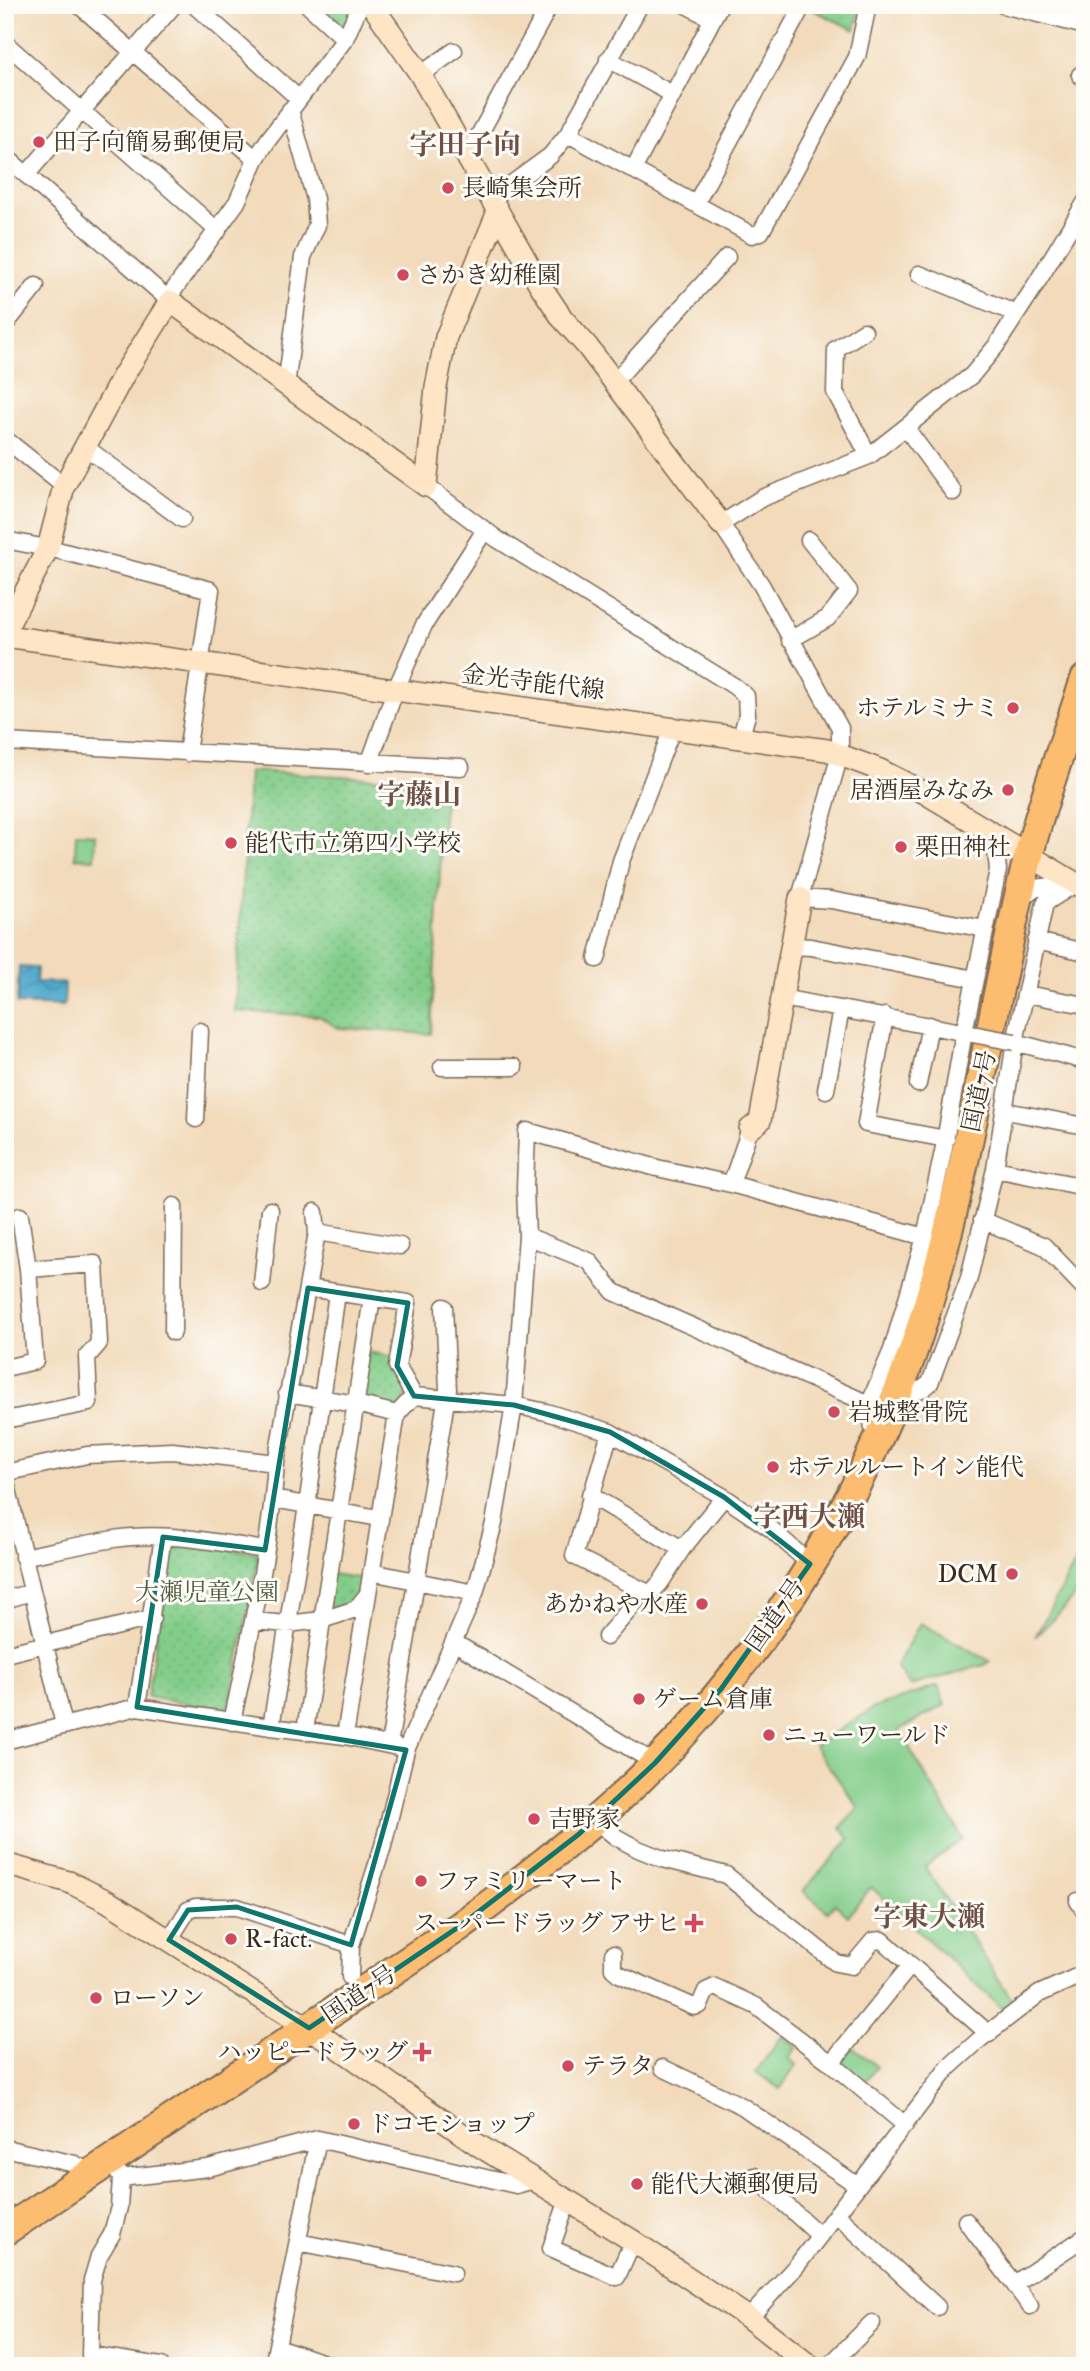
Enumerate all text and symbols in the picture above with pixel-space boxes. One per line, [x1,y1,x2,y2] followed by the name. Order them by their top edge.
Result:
[53,127,245,158] place label: 田子向簡易郵便局
[409,128,521,163] district label: 字田子向
[31,134,47,150] marker: 田子向簡易郵便局
[462,173,582,204] place label: 長崎集会所
[440,180,456,196] marker: 長崎集会所
[417,260,561,291] place label: さかき幼稚園
[395,267,411,283] marker: さかき幼稚園
[460,658,606,707] street label: 金光寺能代線
[856,693,999,724] place label: ホテルミナミ
[1005,700,1021,716] marker: ホテルミナミ
[850,775,994,806] place label: 居酒屋みなみ
[377,778,461,813] district label: 字藤山
[1000,782,1016,798] marker: 居酒屋みなみ
[245,828,461,859] place label: 能代市立第四小学校
[915,832,1011,863] place label: 栗田神社
[223,835,239,851] marker: 能代市立第四小学校
[893,839,909,855] marker: 栗田神社
[956,1047,1003,1135] street label: 国道7号
[848,1397,968,1428] place label: 岩城整骨院
[826,1404,842,1420] marker: 岩城整骨院
[787,1452,1024,1483] place label: ホテルルートイン能代
[765,1459,781,1475] marker: ホテルルートイン能代
[753,1500,865,1535] district label: 字西大瀬
[938,1559,998,1590] place label: DCM
[1004,1566,1020,1582] marker: DCM
[739,1572,812,1658] street label: 国道7号
[135,1577,279,1608] park label: 大瀬児童公園
[544,1589,688,1620] place label: あかねや水産
[694,1596,710,1612] marker: あかねや水産
[653,1684,773,1715] place label: ゲーム倉庫
[631,1691,647,1707] marker: ゲーム倉庫
[783,1720,951,1751] place label: ニューワールド
[761,1727,777,1743] marker: ニューワールド
[548,1804,620,1835] place label: 吉野家
[526,1811,542,1827] marker: 吉野家
[435,1866,627,1897] place label: ファミリーマート
[413,1873,429,1889] marker: ファミリーマート
[873,1900,985,1935] district label: 字東大瀬
[414,1908,680,1939] place label: スーパードラッグ アサヒ
[686,1915,702,1931] marker: スーパードラッグ アサヒ
[245,1924,312,1955] place label: R-fact.
[223,1931,239,1947] marker: R-fact.
[316,1958,402,2030] street label: 国道7号
[110,1983,205,2014] place label: ローソン
[88,1990,104,2006] marker: ローソン
[217,2037,408,2068] place label: ハッピードラッグ
[414,2044,430,2060] marker: ハッピードラッグ
[582,2051,654,2082] place label: テラタ
[560,2058,576,2074] marker: テラタ
[368,2109,535,2140] place label: ドコモショップ
[346,2116,362,2132] marker: ドコモショップ
[651,2169,819,2200] place label: 能代大瀬郵便局
[629,2176,645,2192] marker: 能代大瀬郵便局

